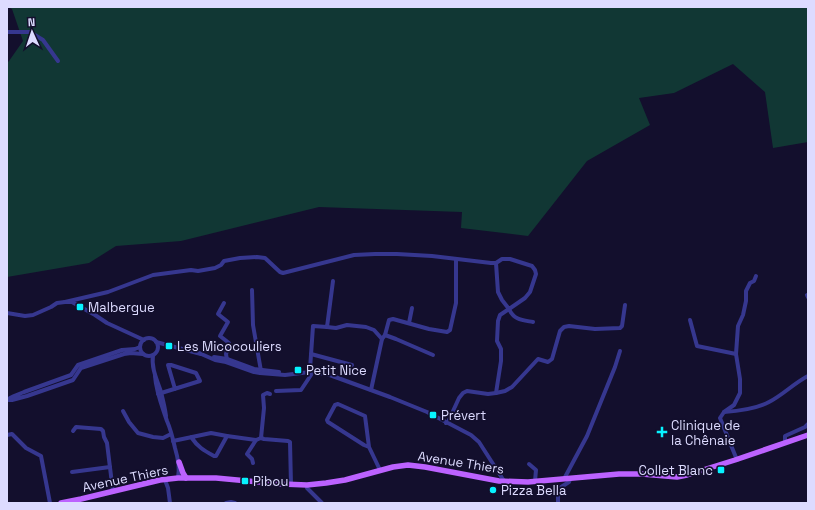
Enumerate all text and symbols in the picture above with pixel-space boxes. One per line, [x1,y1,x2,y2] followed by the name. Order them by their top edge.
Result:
[12,12,52,52] north arrow
[27,15,36,29] text: N
[88,299,155,316] place label: Malbergue
[75,302,85,312] marker: Malbergue
[177,338,282,355] place label: Les Micocouliers
[164,341,174,351] marker: Les Micocouliers
[306,362,367,379] place label: Petit Nice
[293,365,303,375] marker: Petit Nice
[441,407,486,424] place label: Prévert
[428,410,438,420] marker: Prévert
[671,417,740,449] place label: Clinique de la Chênaie
[656,426,668,438] marker: Clinique de la Chênaie
[417,447,505,478] street label: Avenue Thiers
[81,461,170,496] street label: Avenue Thiers
[638,462,713,479] place label: Collet Blanc
[716,465,726,475] marker: Collet Blanc
[253,473,288,490] place label: Pibou
[240,476,250,486] marker: Pibou
[501,482,567,499] place label: Pizza Bella
[488,485,498,495] marker: Pizza Bella

